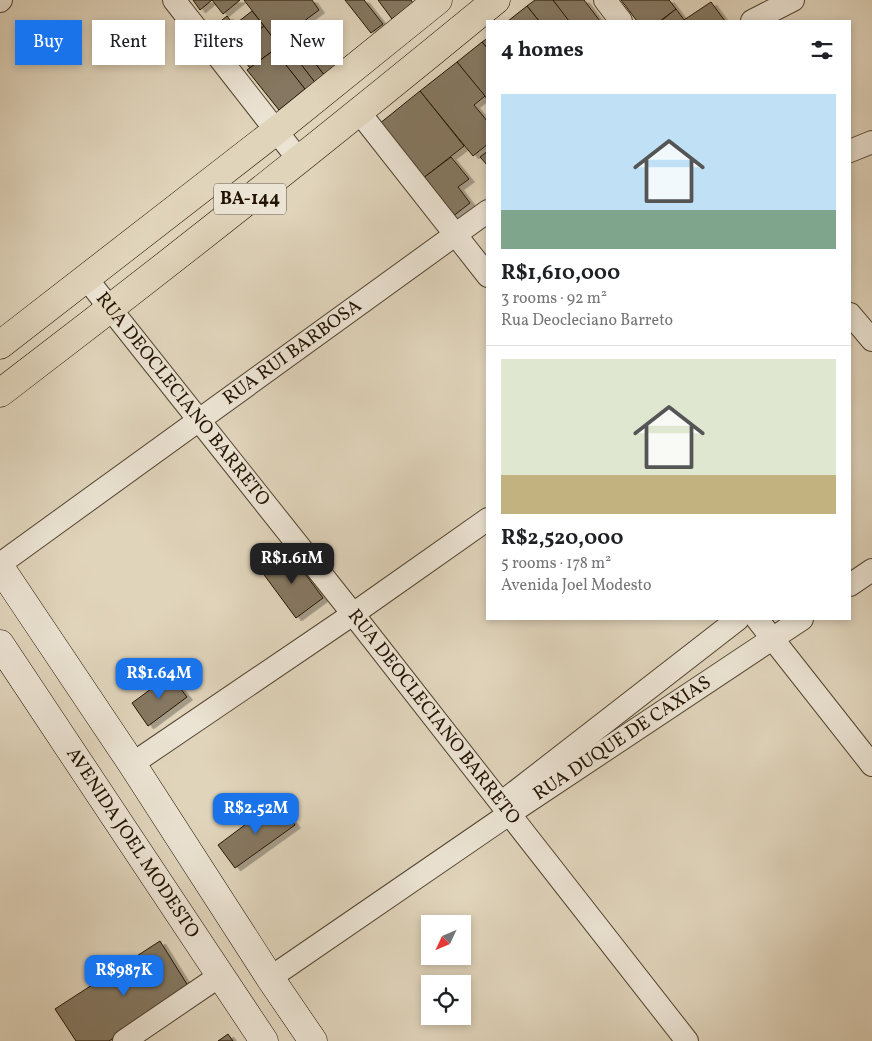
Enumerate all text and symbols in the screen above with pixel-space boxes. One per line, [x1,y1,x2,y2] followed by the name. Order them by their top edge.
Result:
[15,20,82,65] chip: Buy
[92,20,165,65] chip: Rent
[175,20,261,65] chip: Filters
[271,20,343,65] chip: New
[501,36,584,65] text: 4 homes
[808,36,836,64] icon: filters
[624,126,714,216] icon: home
[214,183,286,214] road number: BA-144
[501,259,620,288] text: R$1,610,000
[89,287,276,512] street label: RUA DEOCLECIANO BARRETO
[501,288,607,310] text: 3 rooms · 92 m²
[218,293,367,412] street label: RUA RUI BARBOSA
[501,310,673,332] text: Rua Deocleciano Barreto
[624,392,714,482] icon: home
[501,524,623,553] text: R$2,520,000
[246,542,338,585] pin: R$1.61M
[261,548,323,570] text: R$1.61M
[501,553,611,575] text: 5 rooms · 178 m²
[501,575,652,597] text: Avenida Joel Modesto
[341,604,526,830] street label: RUA DEOCLECIANO BARRETO
[113,658,205,700] pin: R$1.64M
[127,663,191,685] text: R$1.64M
[528,670,716,807] street label: RUA DUQUE DE CAXIAS
[59,743,205,944] street label: AVENIDA JOEL MODESTO
[210,792,302,835] pin: R$2.52M
[224,798,288,820] text: R$2.52M
[421,915,471,965] north arrow
[421,915,471,1025] map controls
[83,954,165,997] pin: R$987K
[96,960,152,982] text: R$987K
[421,975,471,1025] button: locate

